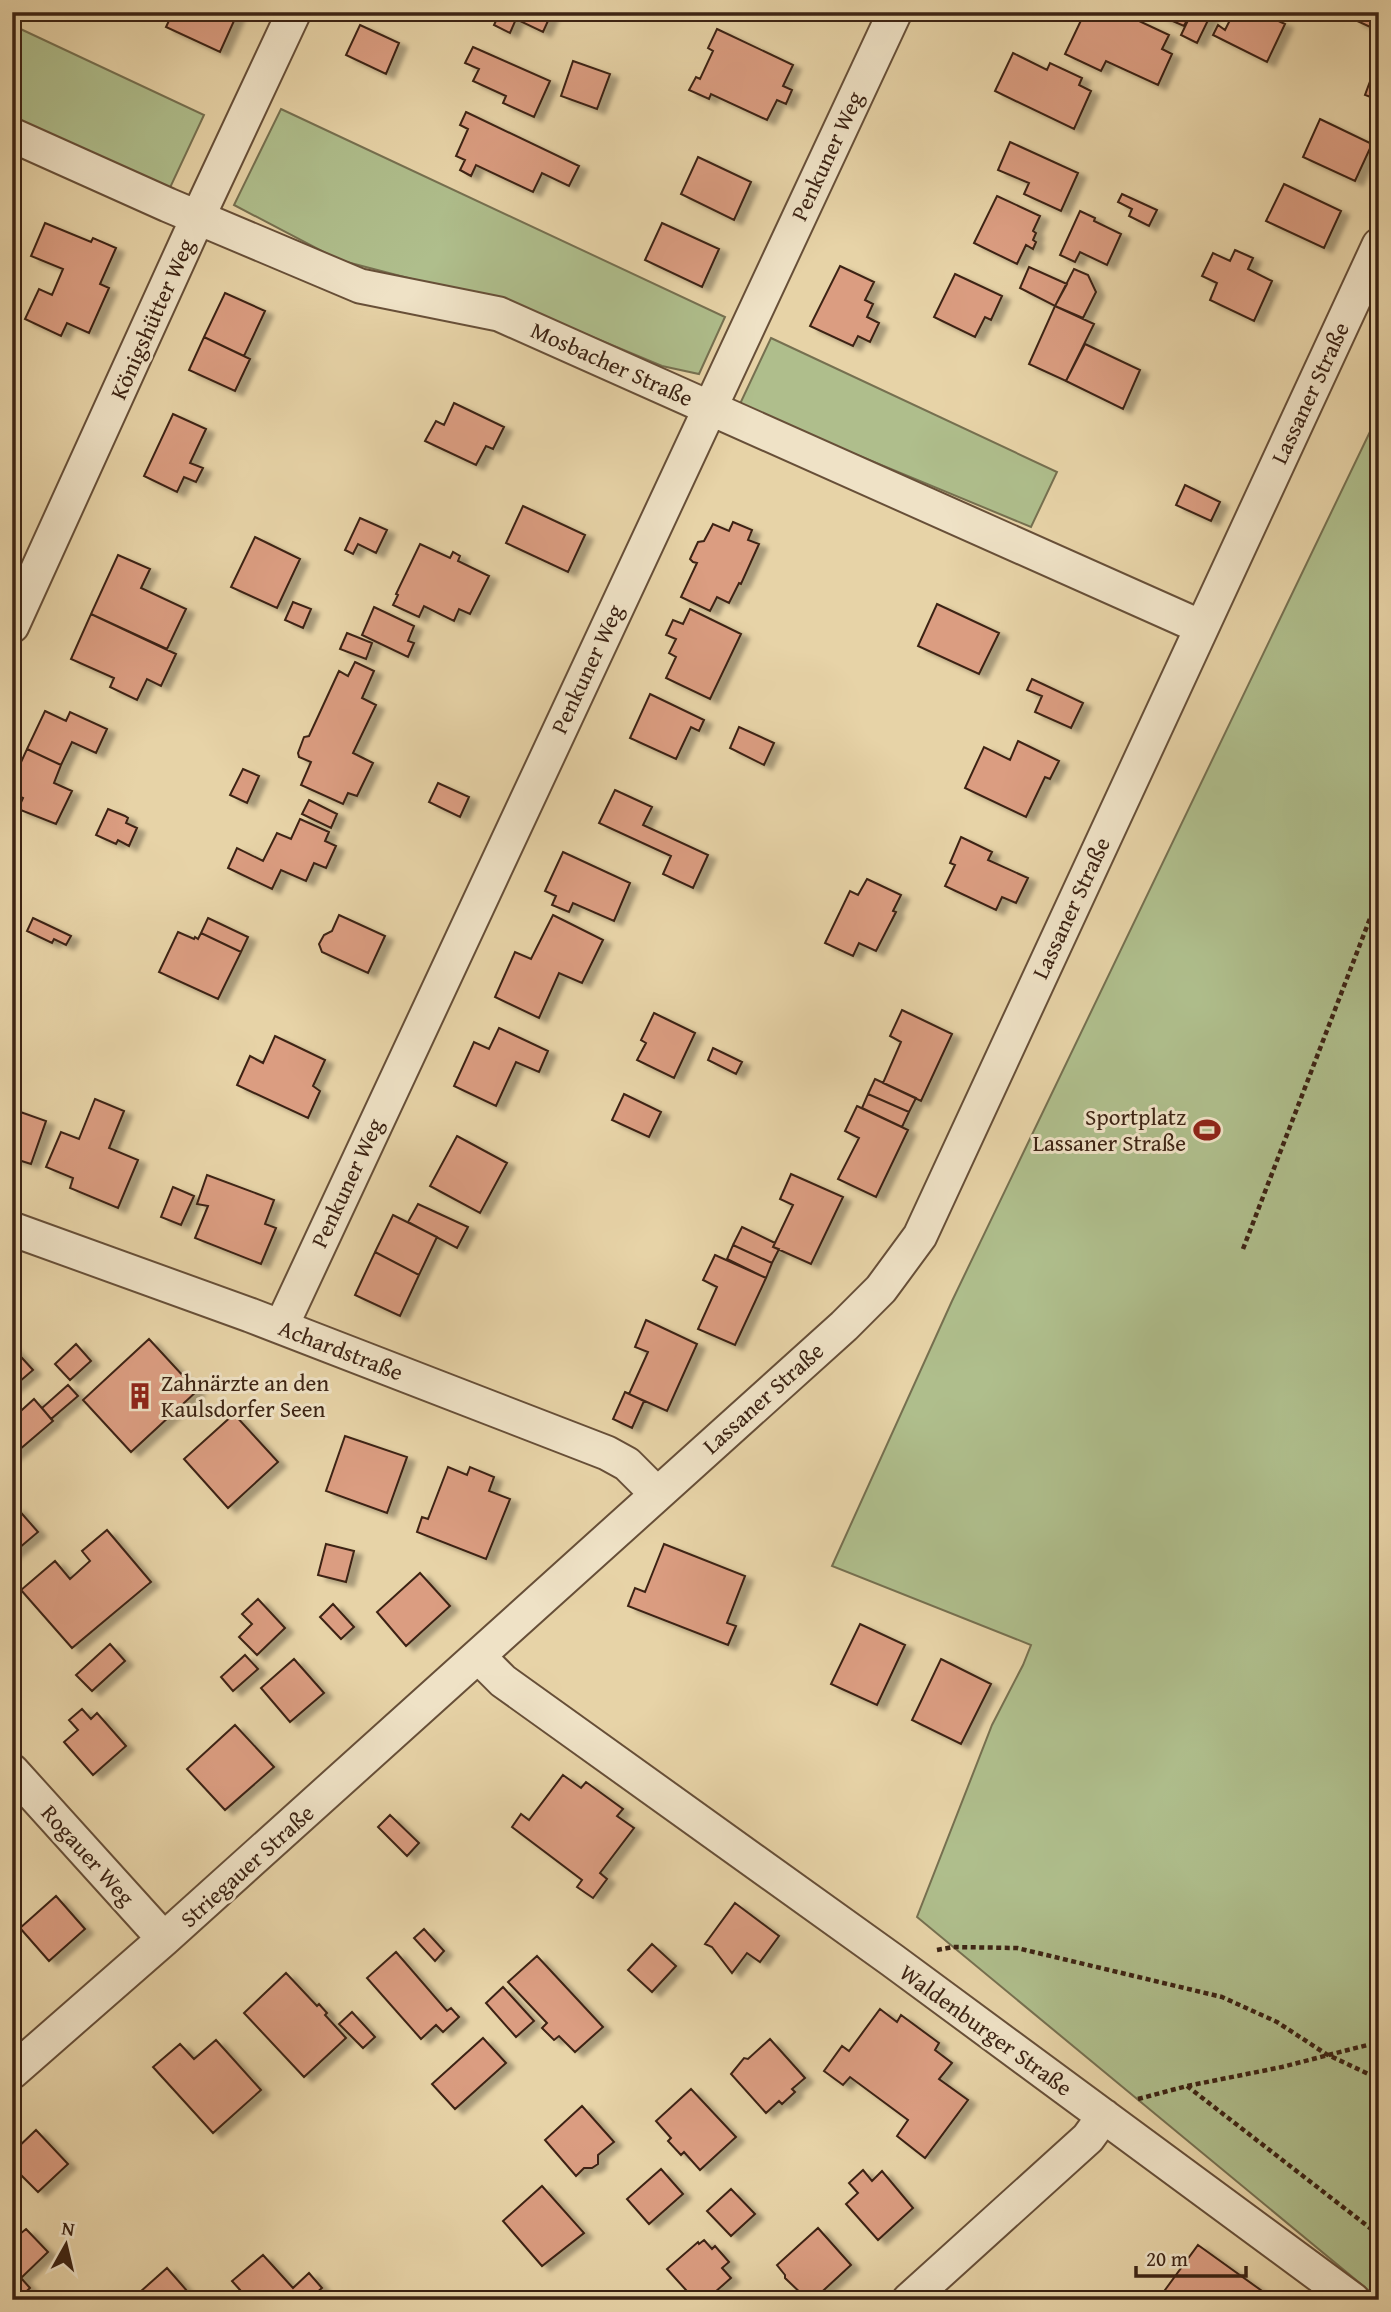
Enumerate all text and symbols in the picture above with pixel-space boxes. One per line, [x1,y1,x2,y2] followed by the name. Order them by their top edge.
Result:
[782,85,871,226] street label: Penkuner Weg
[101,233,202,405] street label: Königshütter Weg
[526,313,699,414] street label: Mosbacher Straße
[1262,316,1357,469] street label: Lassaner Straße
[542,598,631,739] street label: Penkuner Weg
[1023,831,1118,984] street label: Lassaner Straße
[1033,1100,1186,1159] place label: Sportplatz Lassaner Straße
[302,1112,391,1253] street label: Penkuner Weg
[1192,1115,1222,1145] sports icon: Sportplatz Lassaner Straße
[274,1311,408,1388] street label: Achardstraße
[695,1334,831,1461] street label: Lassaner Straße
[161,1366,329,1425] place label: Zahnärzte an den Kaulsdorfer Seen
[125,1381,155,1411] building icon: Zahnärzte an den Kaulsdorfer Seen
[34,1797,143,1913] street label: Rogauer Weg
[172,1797,321,1935] street label: Striegauer Straße
[893,1956,1079,2104] street label: Waldenburger Straße
[32,2210,102,2280] north arrow
[60,2213,77,2243] text: N
[1136,2235,1246,2279] scale bar
[1146,2243,1188,2274] text: 20 m

